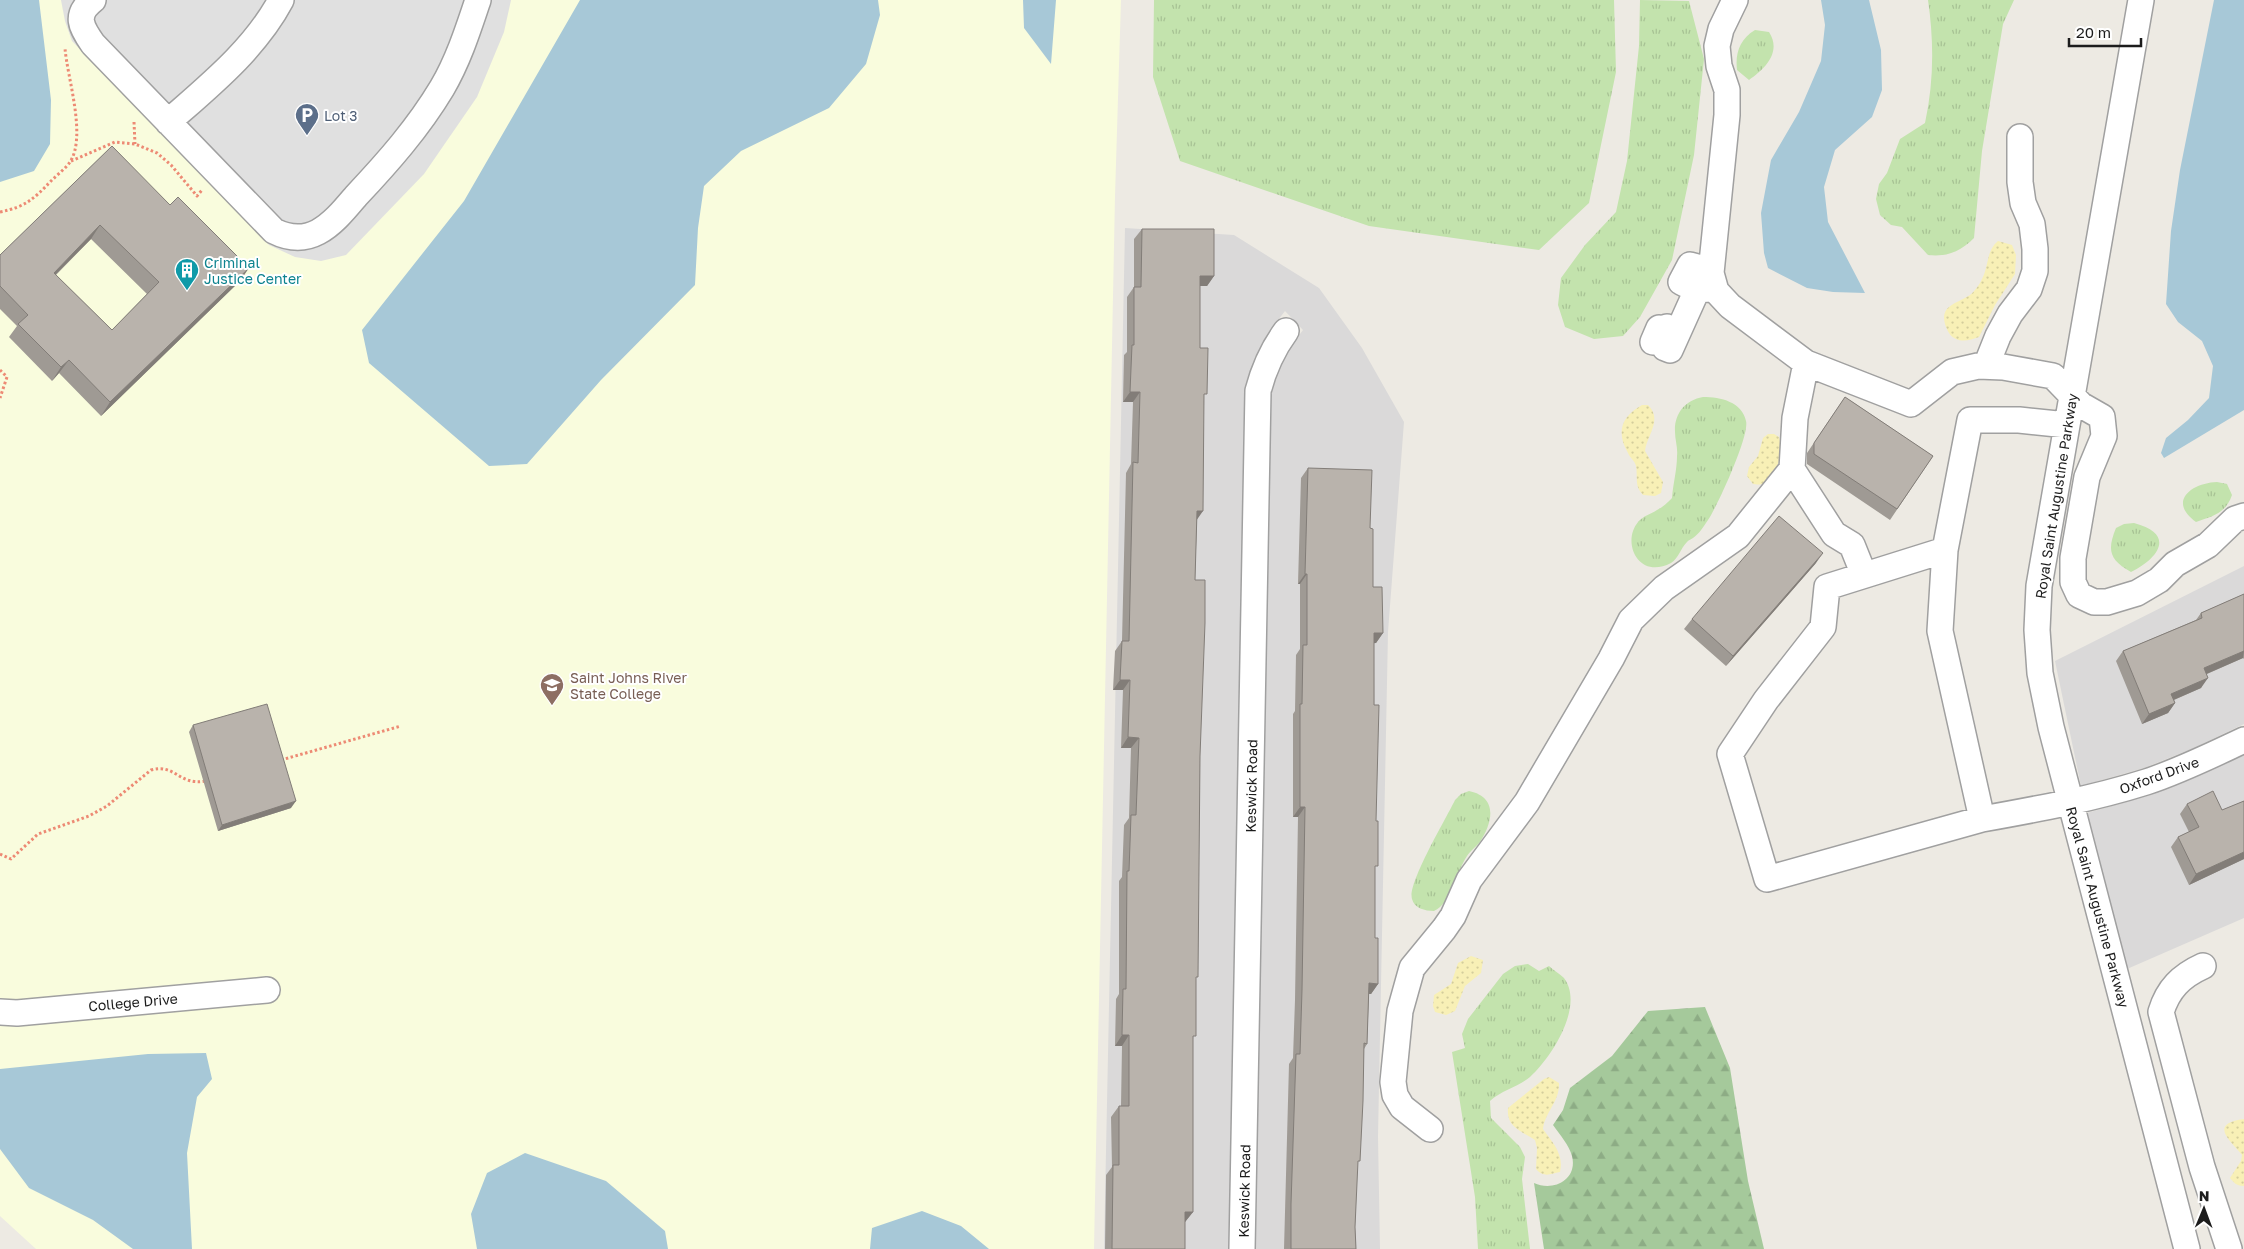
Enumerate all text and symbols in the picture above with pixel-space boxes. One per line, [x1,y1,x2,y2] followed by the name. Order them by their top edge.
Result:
[2069,15,2142,47] scale bar
[2076,23,2111,41] text: 20 m
[294,102,320,136] parking icon: Lot 3
[324,107,358,124] place label: Lot 3
[204,254,302,287] place label: Criminal Justice Center
[174,257,200,291] building icon: Criminal Justice Center
[2031,392,2081,600] street label: Royal Saint Augustine Parkway
[570,669,687,702] place label: Saint Johns River State College
[539,672,565,706] school or university icon: Saint Johns River State College
[1242,739,1260,833] street label: Keswick Road
[2117,753,2201,797] street label: Oxford Drive
[2063,805,2133,1010] street label: Royal Saint Augustine Parkway
[88,990,178,1014] street label: College Drive
[1235,1144,1253,1238] street label: Keswick Road
[2179,1184,2229,1234] north arrow
[2199,1187,2210,1204] text: N

